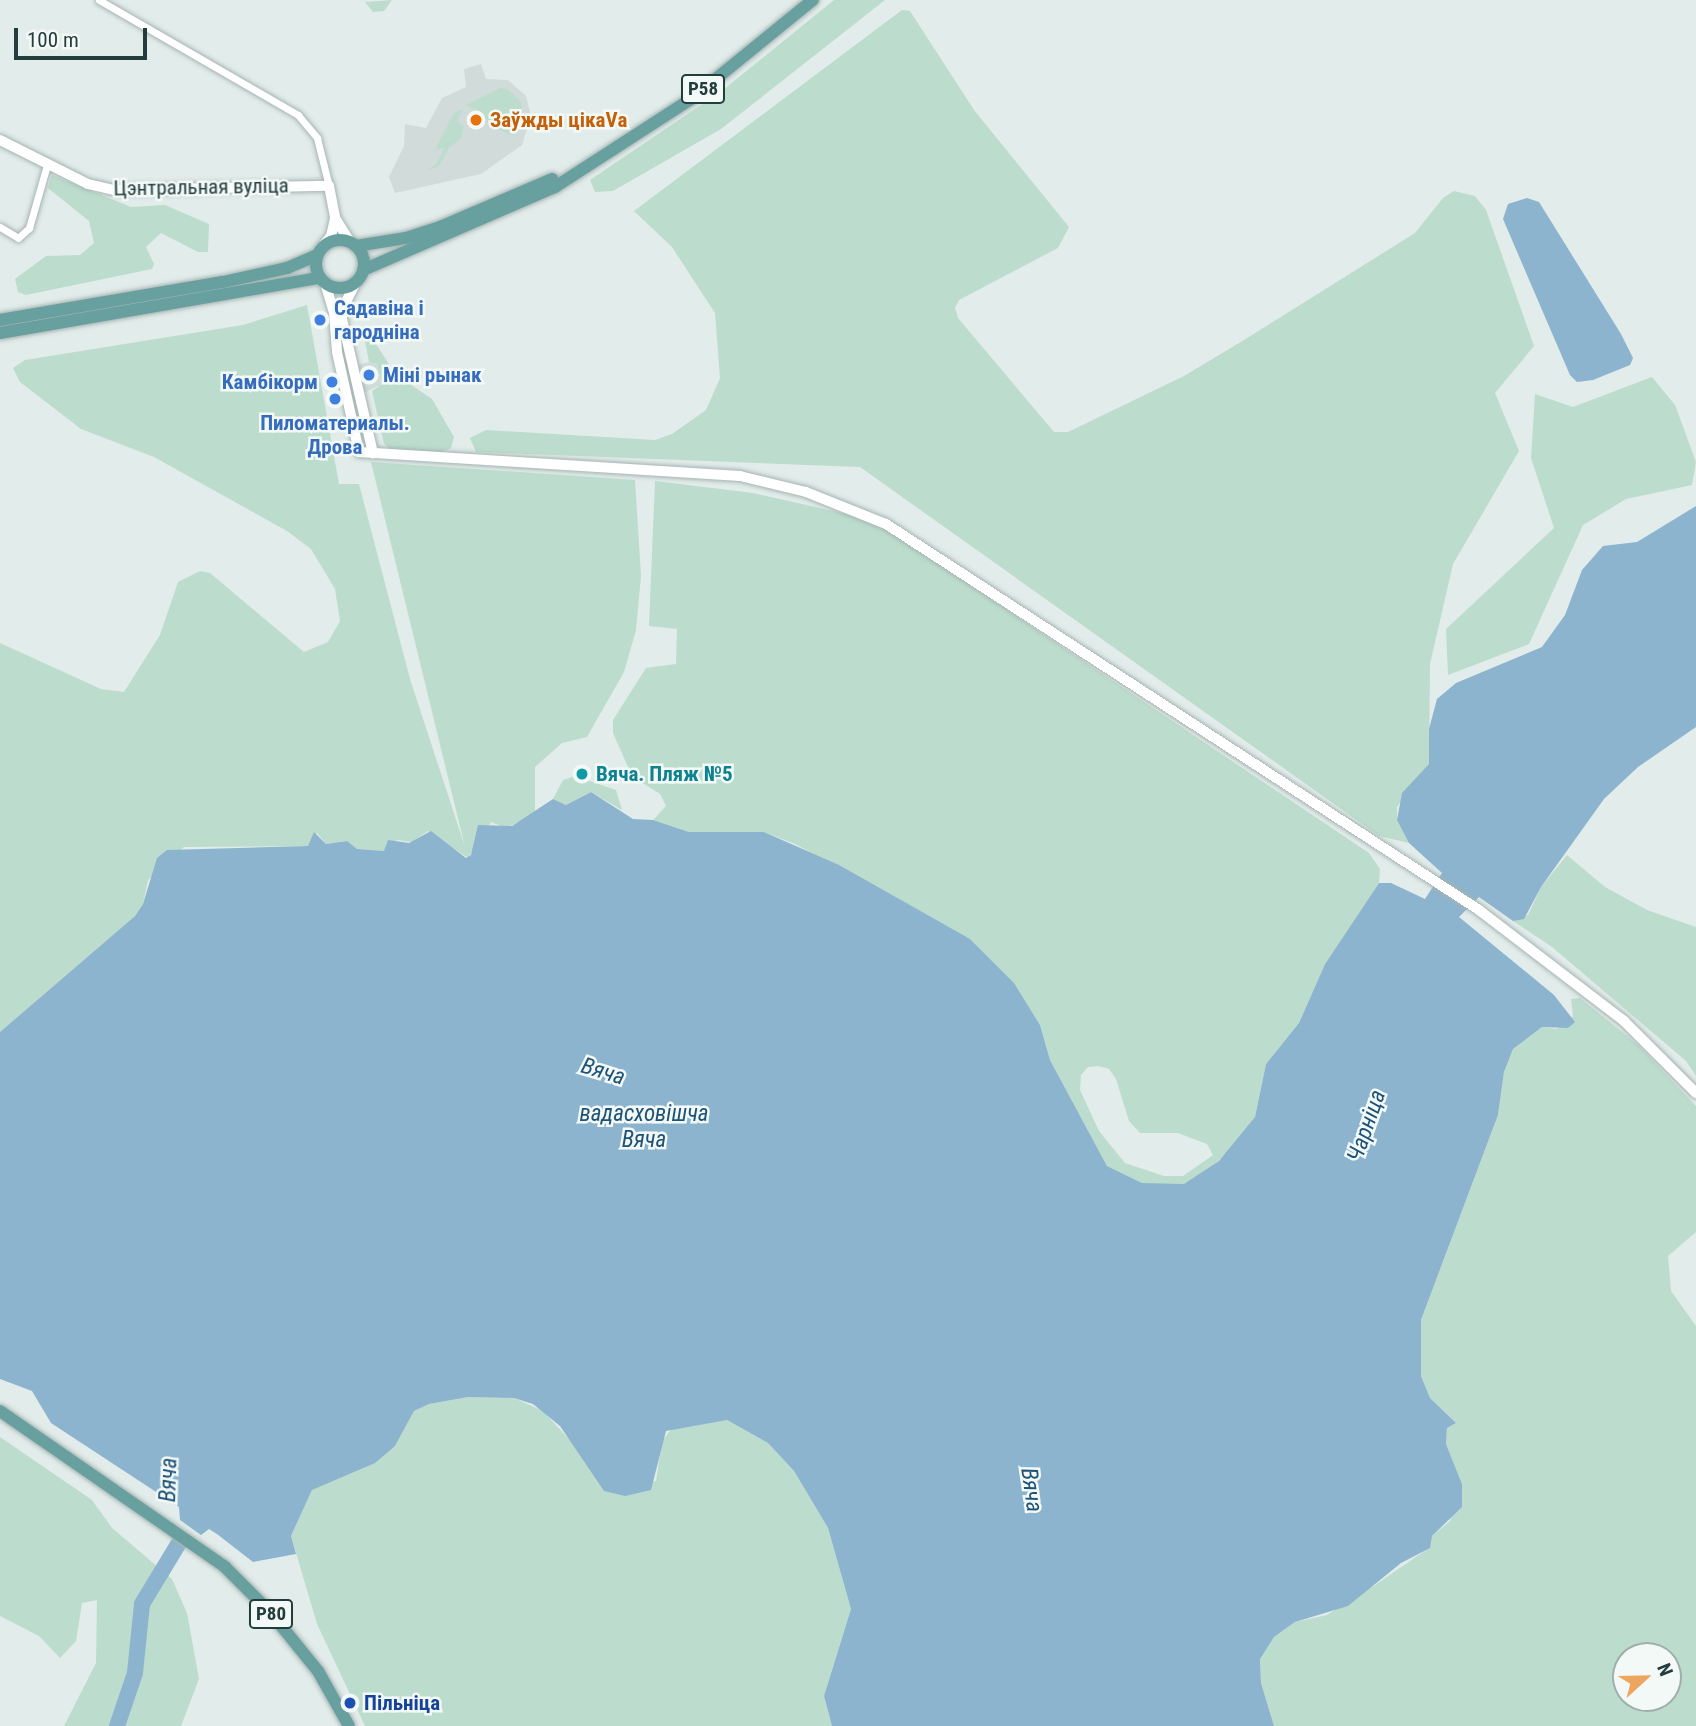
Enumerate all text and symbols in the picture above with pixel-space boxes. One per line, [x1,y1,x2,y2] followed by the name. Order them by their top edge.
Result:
[18,14,150,58] scale bar
[27,28,79,52] text: 100 m
[680,74,726,104] road number: Р58
[490,107,627,133] place label: Заўжды цікаVа
[468,112,484,128] marker: Заўжды цікаVа
[113,173,289,201] street label: Цэнтральная вуліца
[334,295,424,345] place label: Садавіна і гародніна
[312,312,328,328] marker: Садавіна і гародніна
[383,362,482,388] place label: Міні рынак
[361,367,377,383] marker: Міні рынак
[222,369,318,395] place label: Камбікорм
[324,374,340,390] marker: Камбікорм
[327,391,343,407] marker: Пиломатериалы. Дрова
[260,410,410,460] place label: Пиломатериалы. Дрова
[596,761,733,787] place label: Вяча. Пляж №5
[574,766,590,782] marker: Вяча. Пляж №5
[578,1052,628,1092] water label: Вяча
[1342,1087,1392,1165] water label: Чарніца
[579,1100,709,1154] water label: вадасховішча Вяча
[154,1457,184,1503] water label: Вяча
[1014,1466,1048,1514] water label: Вяча
[248,1598,294,1630] road number: Р80
[1612,1642,1682,1712] north arrow
[1652,1660,1678,1679] text: N
[364,1690,440,1716] place label: Пільніца
[342,1695,358,1711] marker: Пільніца

